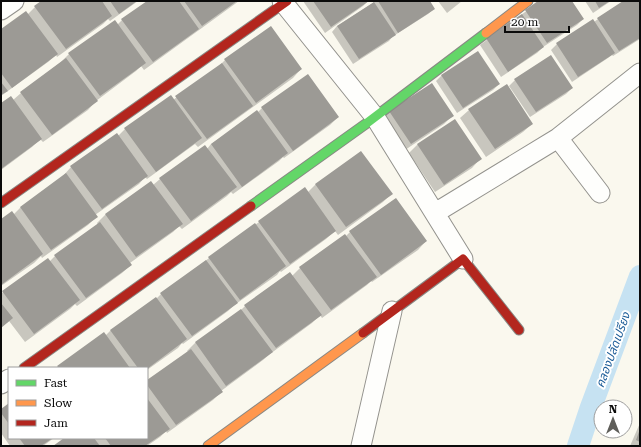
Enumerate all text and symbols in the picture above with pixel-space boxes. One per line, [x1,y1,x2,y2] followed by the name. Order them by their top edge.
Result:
[505,8,569,34] scale bar
[511,15,538,29] text: 20 m
[593,310,633,390] water label: คลองปลัดเปรียง
[8,367,148,439] legend
[44,376,68,390] text: Fast
[44,396,72,410] text: Slow
[593,399,633,439] north arrow
[609,403,618,416] text: N
[44,416,68,430] text: Jam

